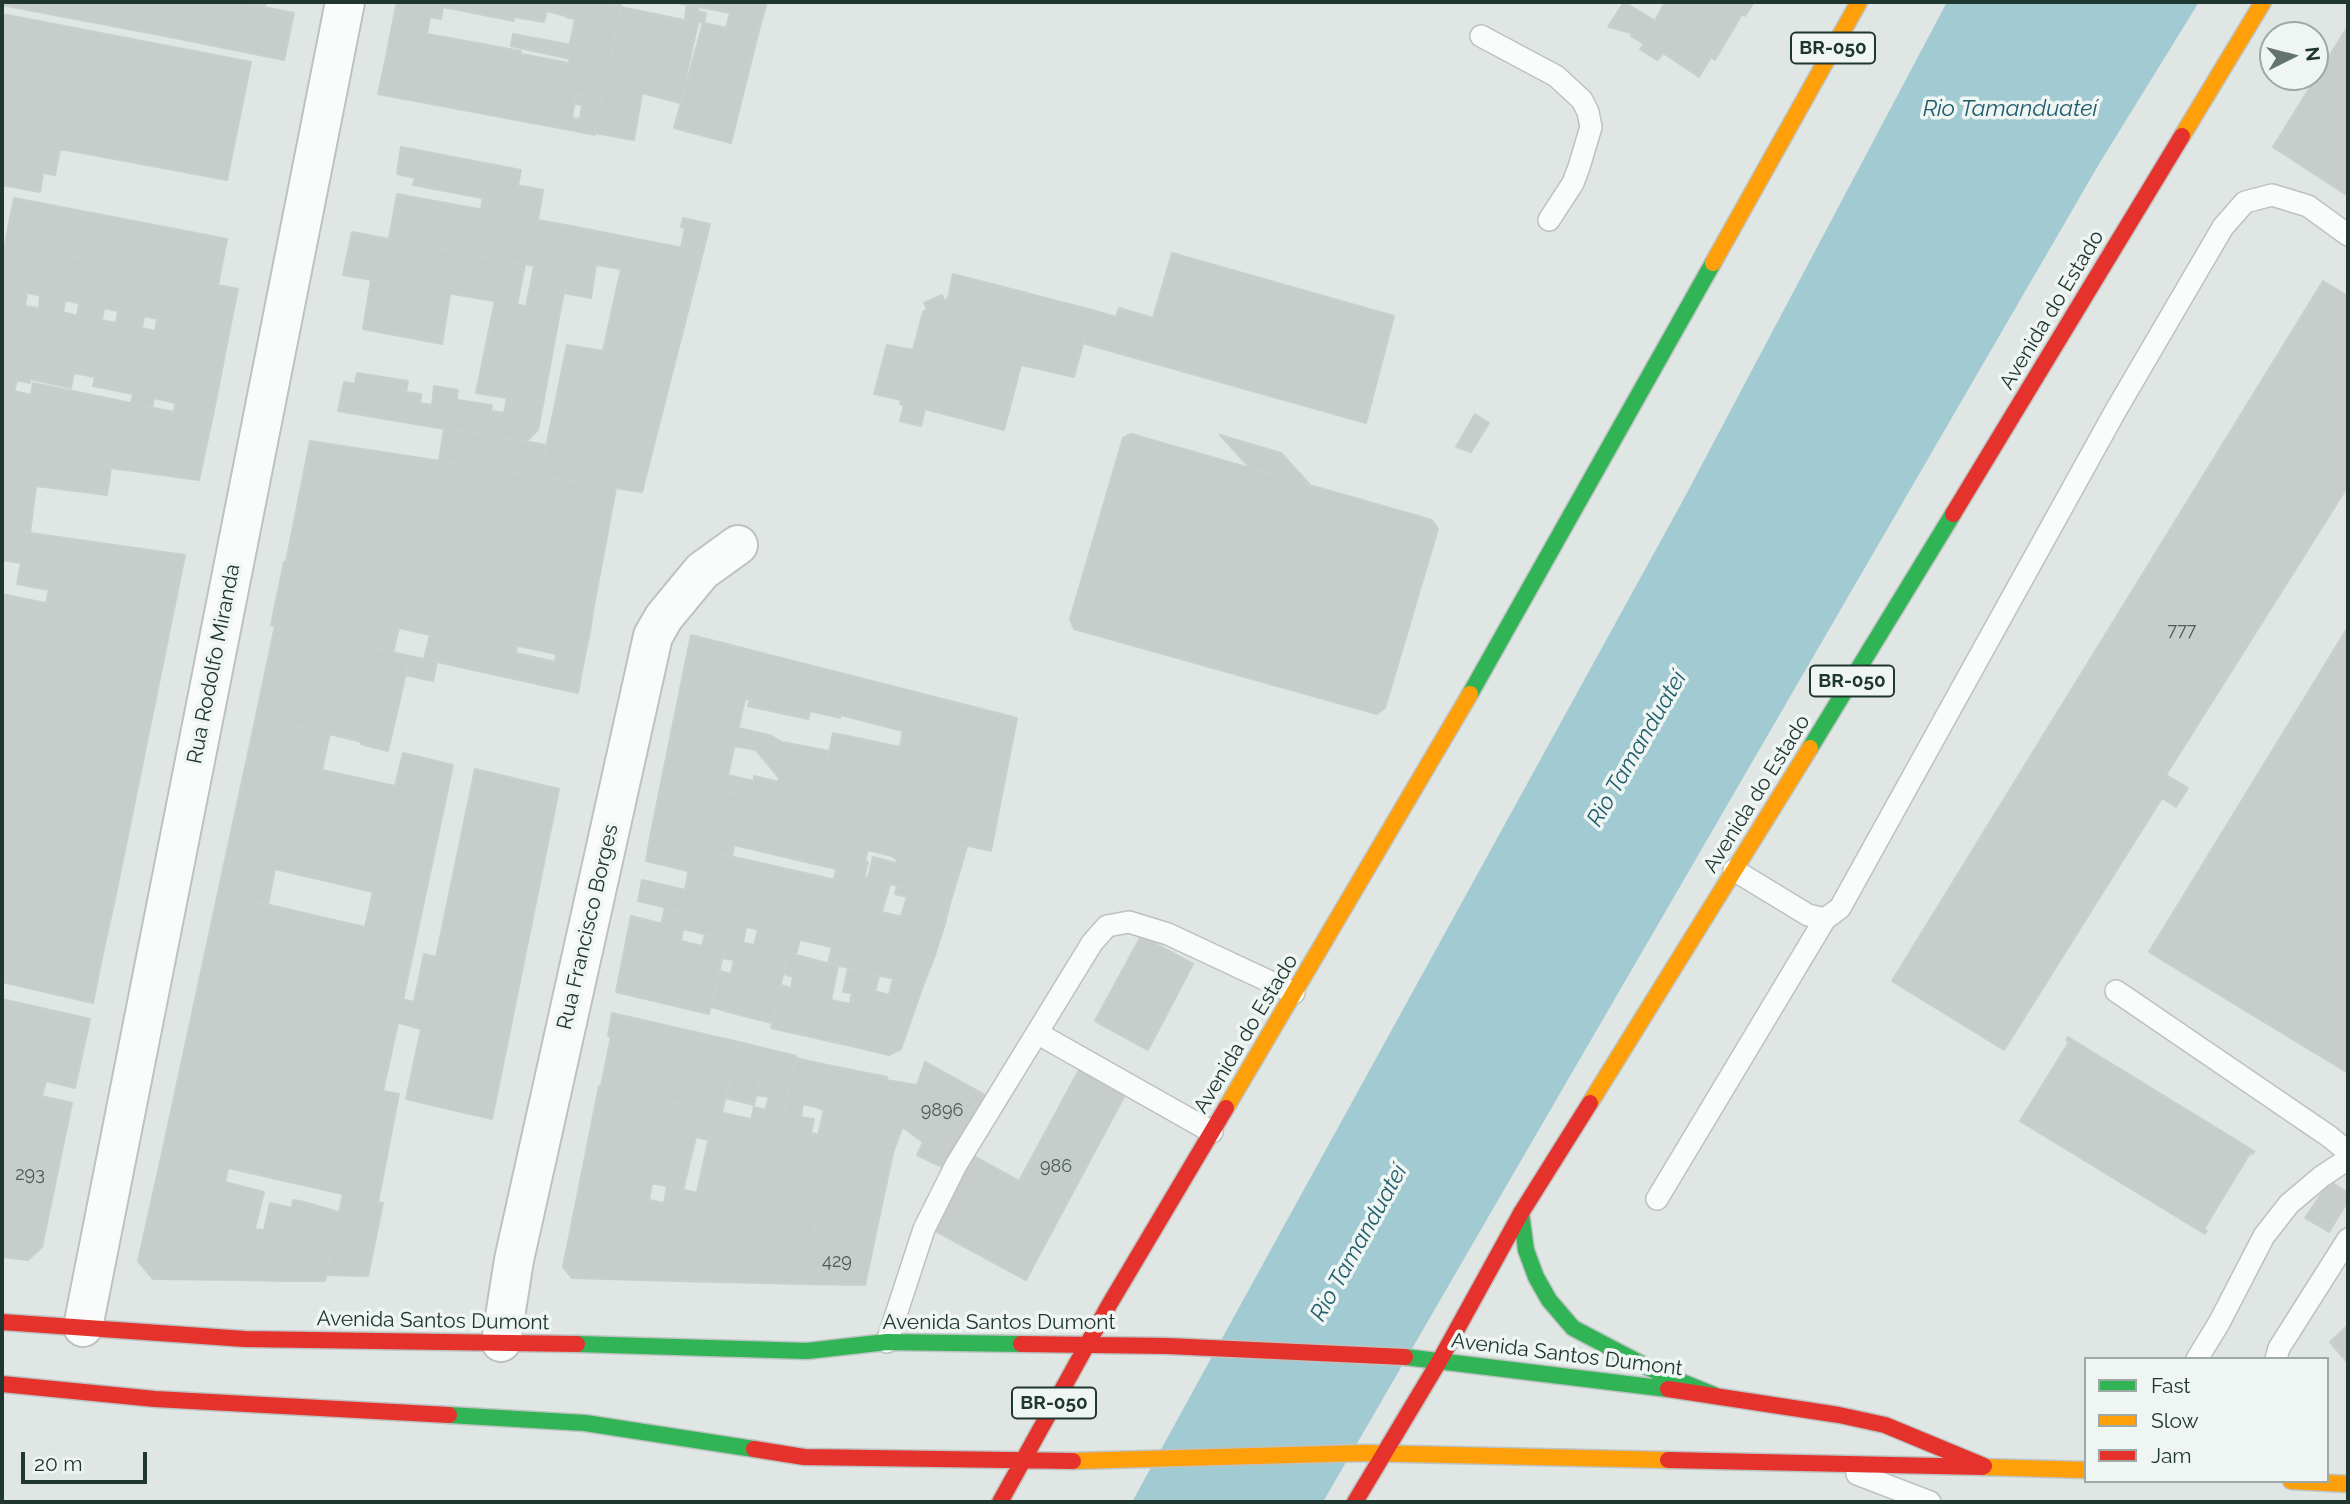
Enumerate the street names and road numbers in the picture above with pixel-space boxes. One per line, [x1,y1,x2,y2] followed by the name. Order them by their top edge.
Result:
[1791,32,1875,64] road number: BR-050
[1995,226,2109,394] street label: Avenida do Estado
[182,562,246,766] street label: Rua Rodolfo Miranda
[1810,666,1894,696] road number: BR-050
[1698,711,1816,877] street label: Avenida do Estado
[552,822,624,1032] street label: Rua Francisco Borges
[1189,950,1303,1118] street label: Avenida do Estado
[316,1306,550,1336] street label: Avenida Santos Dumont
[883,1310,1115,1336] street label: Avenida Santos Dumont
[1450,1328,1684,1382] street label: Avenida Santos Dumont
[1012,1387,1096,1418] road number: BR-050

